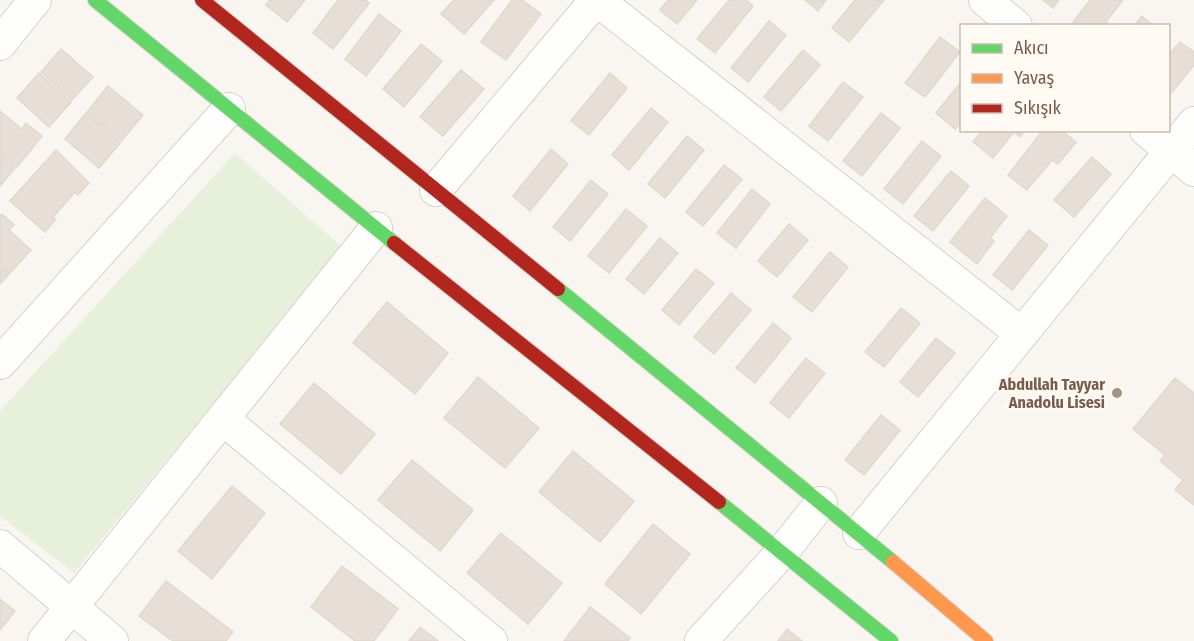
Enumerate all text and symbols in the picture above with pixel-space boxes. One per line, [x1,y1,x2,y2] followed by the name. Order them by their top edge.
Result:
[960,24,1170,132] legend
[1014,37,1049,59] text: Akıcı
[1014,67,1055,89] text: Yavaş
[1014,97,1062,119] text: Sıkışık
[998,375,1105,412] place label: Abdullah Tayyar Anadolu Lisesi
[1110,386,1124,400] marker: Abdullah Tayyar Anadolu Lisesi

